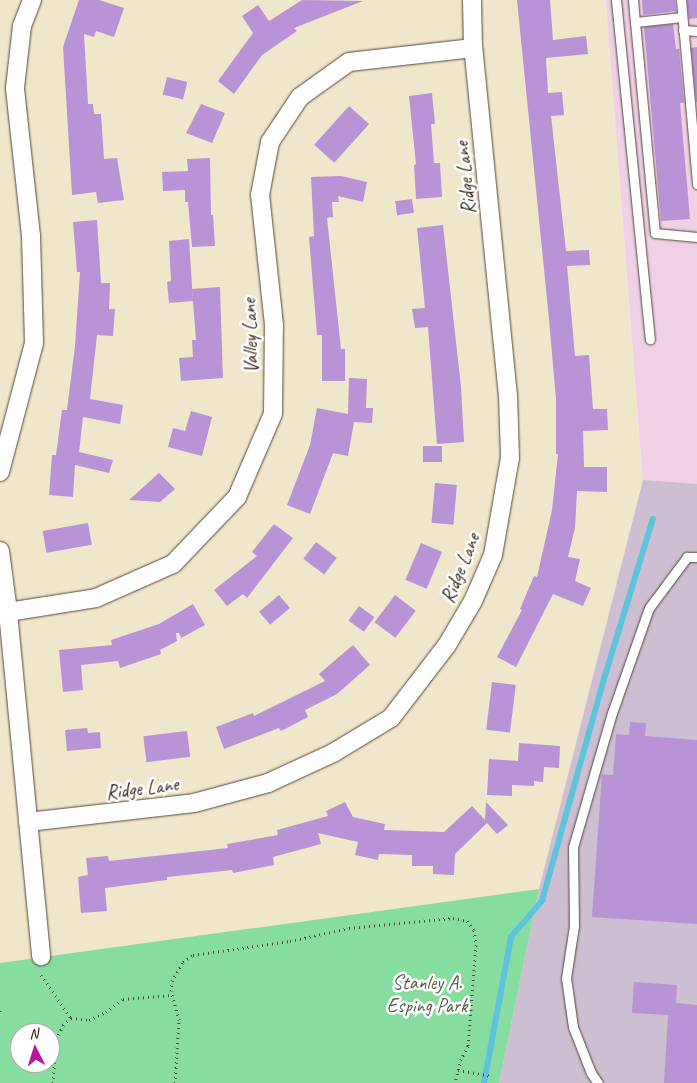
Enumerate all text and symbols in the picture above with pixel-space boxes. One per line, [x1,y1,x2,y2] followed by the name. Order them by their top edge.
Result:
[449,140,481,216] street label: Ridge Lane
[237,298,263,374] street label: Valley Lane
[435,529,485,607] street label: Ridge Lane
[104,772,180,804] street label: Ridge Lane
[386,971,468,1018] park label: Stanley A. Esping Park
[10,1023,60,1073] north arrow
[29,1025,39,1042] text: N

